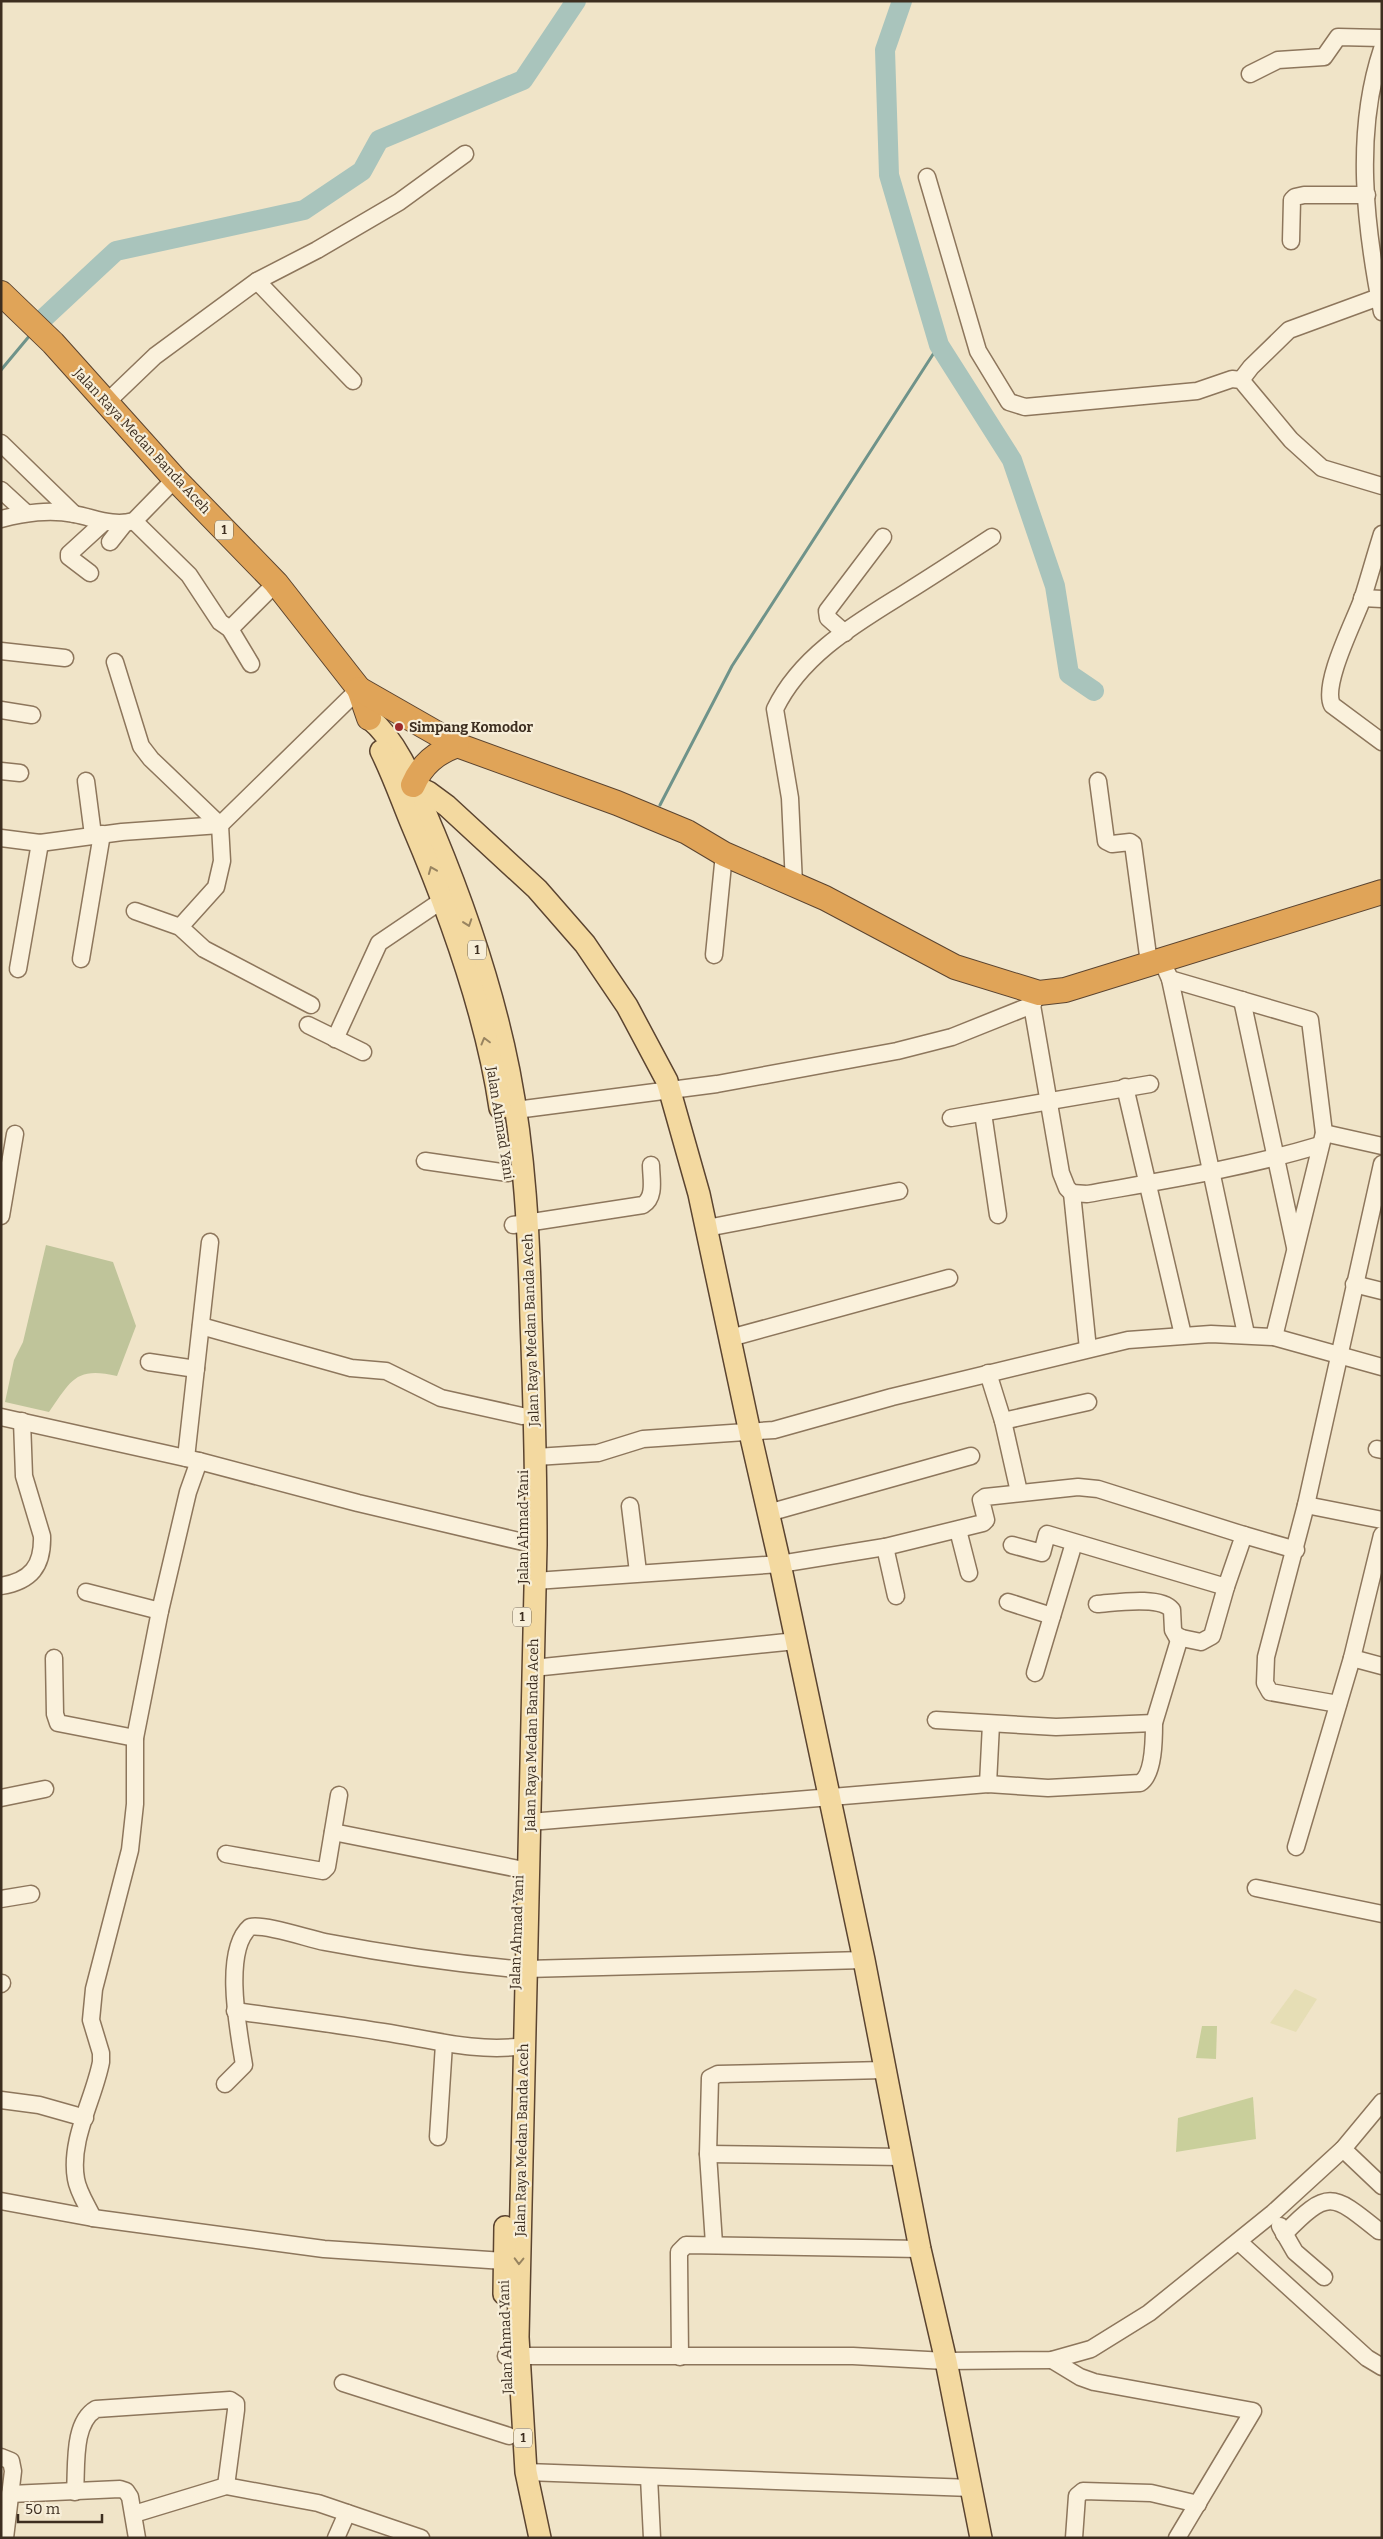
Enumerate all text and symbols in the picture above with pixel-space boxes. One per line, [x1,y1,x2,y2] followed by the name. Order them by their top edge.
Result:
[69,364,214,518] street label: Jalan Raya Medan Banda Aceh
[215,520,233,540] road number: 1
[409,719,533,736] place label: Simpang Komodor
[393,721,405,733] marker: Simpang Komodor
[427,866,438,875] one-way arrow
[462,918,472,926] one-way arrow
[468,940,486,960] road number: 1
[480,1037,491,1046] one-way arrow
[483,1064,517,1181] street label: Jalan Ahmad Yani
[519,1233,543,1428] street label: Jalan Raya Medan Banda Aceh
[515,1470,532,1585] street label: Jalan Ahmad Yani
[513,1608,531,1626] road number: 1
[522,1638,542,1833] street label: Jalan Raya Medan Banda Aceh
[506,1875,527,1990] street label: Jalan Ahmad Yani
[512,2043,532,2238] street label: Jalan Raya Medan Banda Aceh
[514,2257,524,2265] one-way arrow
[496,2280,517,2395] street label: Jalan Ahmad Yani
[514,2428,532,2448] road number: 1
[18,2492,101,2524] scale bar
[25,2500,61,2518] text: 50 m

